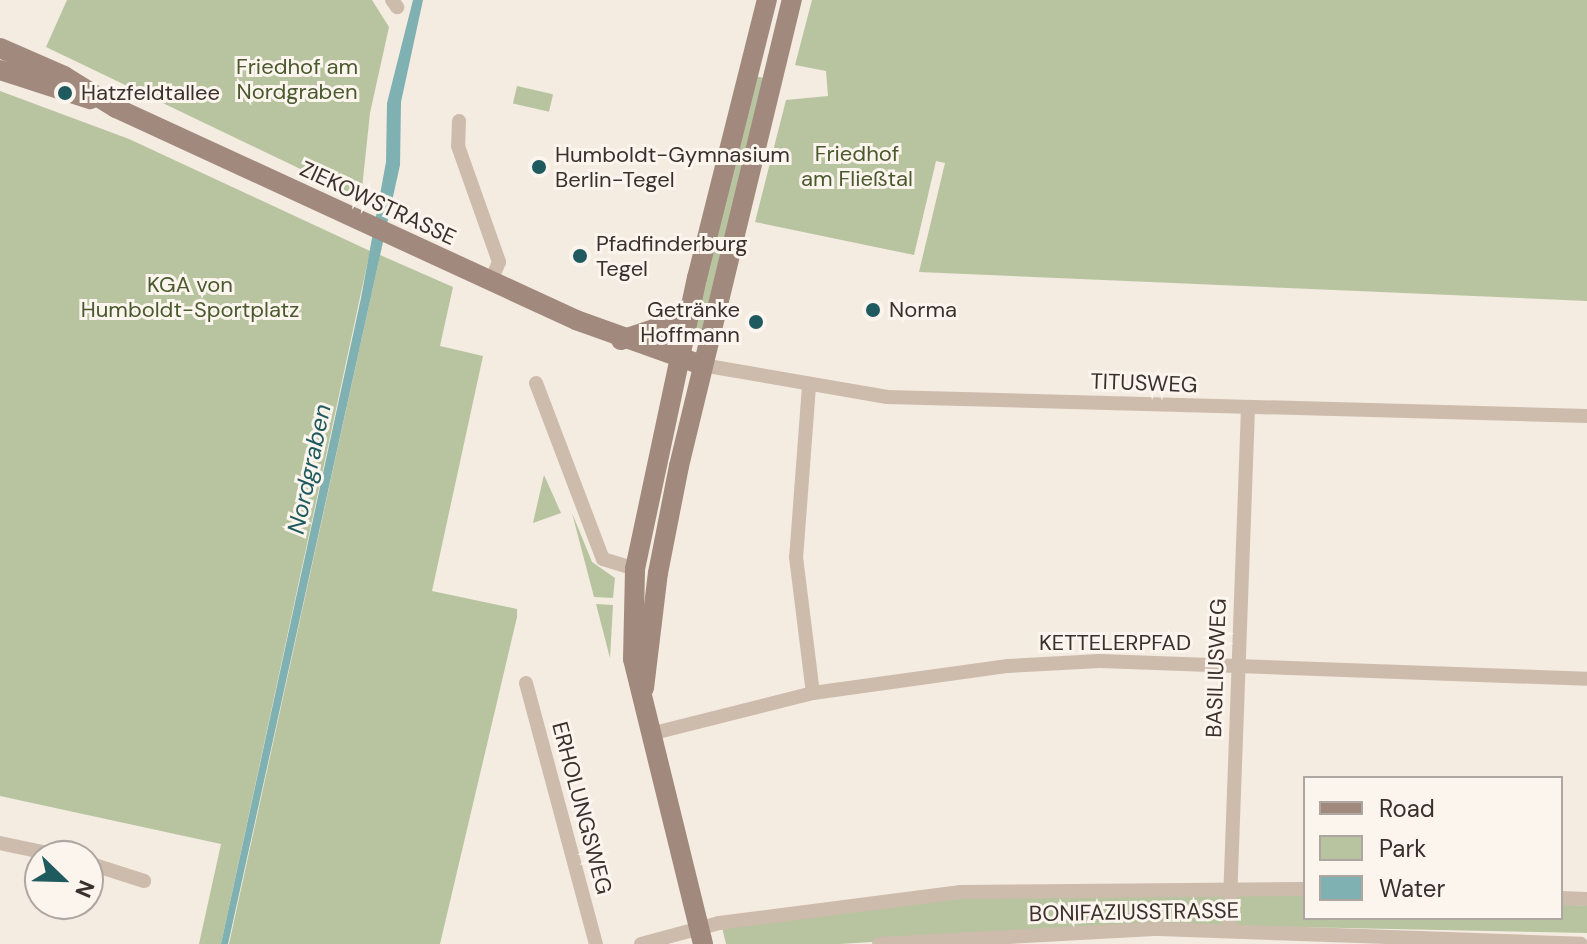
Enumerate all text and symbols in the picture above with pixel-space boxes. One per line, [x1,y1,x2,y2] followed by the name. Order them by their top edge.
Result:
[236,53,358,104] park label: Friedhof am Nordgraben
[81,80,220,106] place label: Hatzfeldtallee
[56,84,74,102] marker: Hatzfeldtallee
[801,140,913,192] park label: Friedhof am Fließtal
[555,141,790,192] place label: Humboldt-Gymnasium Berlin-Tegel
[296,155,460,251] street label: ZIEKOWSTRASSE
[530,158,548,176] marker: Humboldt-Gymnasium Berlin-Tegel
[596,230,748,282] place label: Pfadfinderburg Tegel
[571,247,589,265] marker: Pfadfinderburg Tegel
[81,271,299,322] park label: KGA von Humboldt-Sportplatz
[640,296,740,348] place label: Getränke Hoffmann
[889,297,957,323] place label: Norma
[864,301,882,319] marker: Norma
[747,313,765,331] marker: Getränke Hoffmann
[1090,368,1198,398] street label: TITUSWEG
[281,401,337,537] water label: Nordgraben
[1200,598,1232,738] street label: BASILIUSWEG
[1039,630,1191,656] street label: KETTELERPFAD
[546,719,618,897] street label: ERHOLUNGSWEG
[1303,776,1563,920] legend
[1379,793,1435,824] text: Road
[1379,833,1426,864] text: Park
[24,840,104,920] north arrow
[1379,873,1445,904] text: Water
[68,876,101,902] text: N
[1029,897,1239,927] street label: BONIFAZIUSSTRASSE

